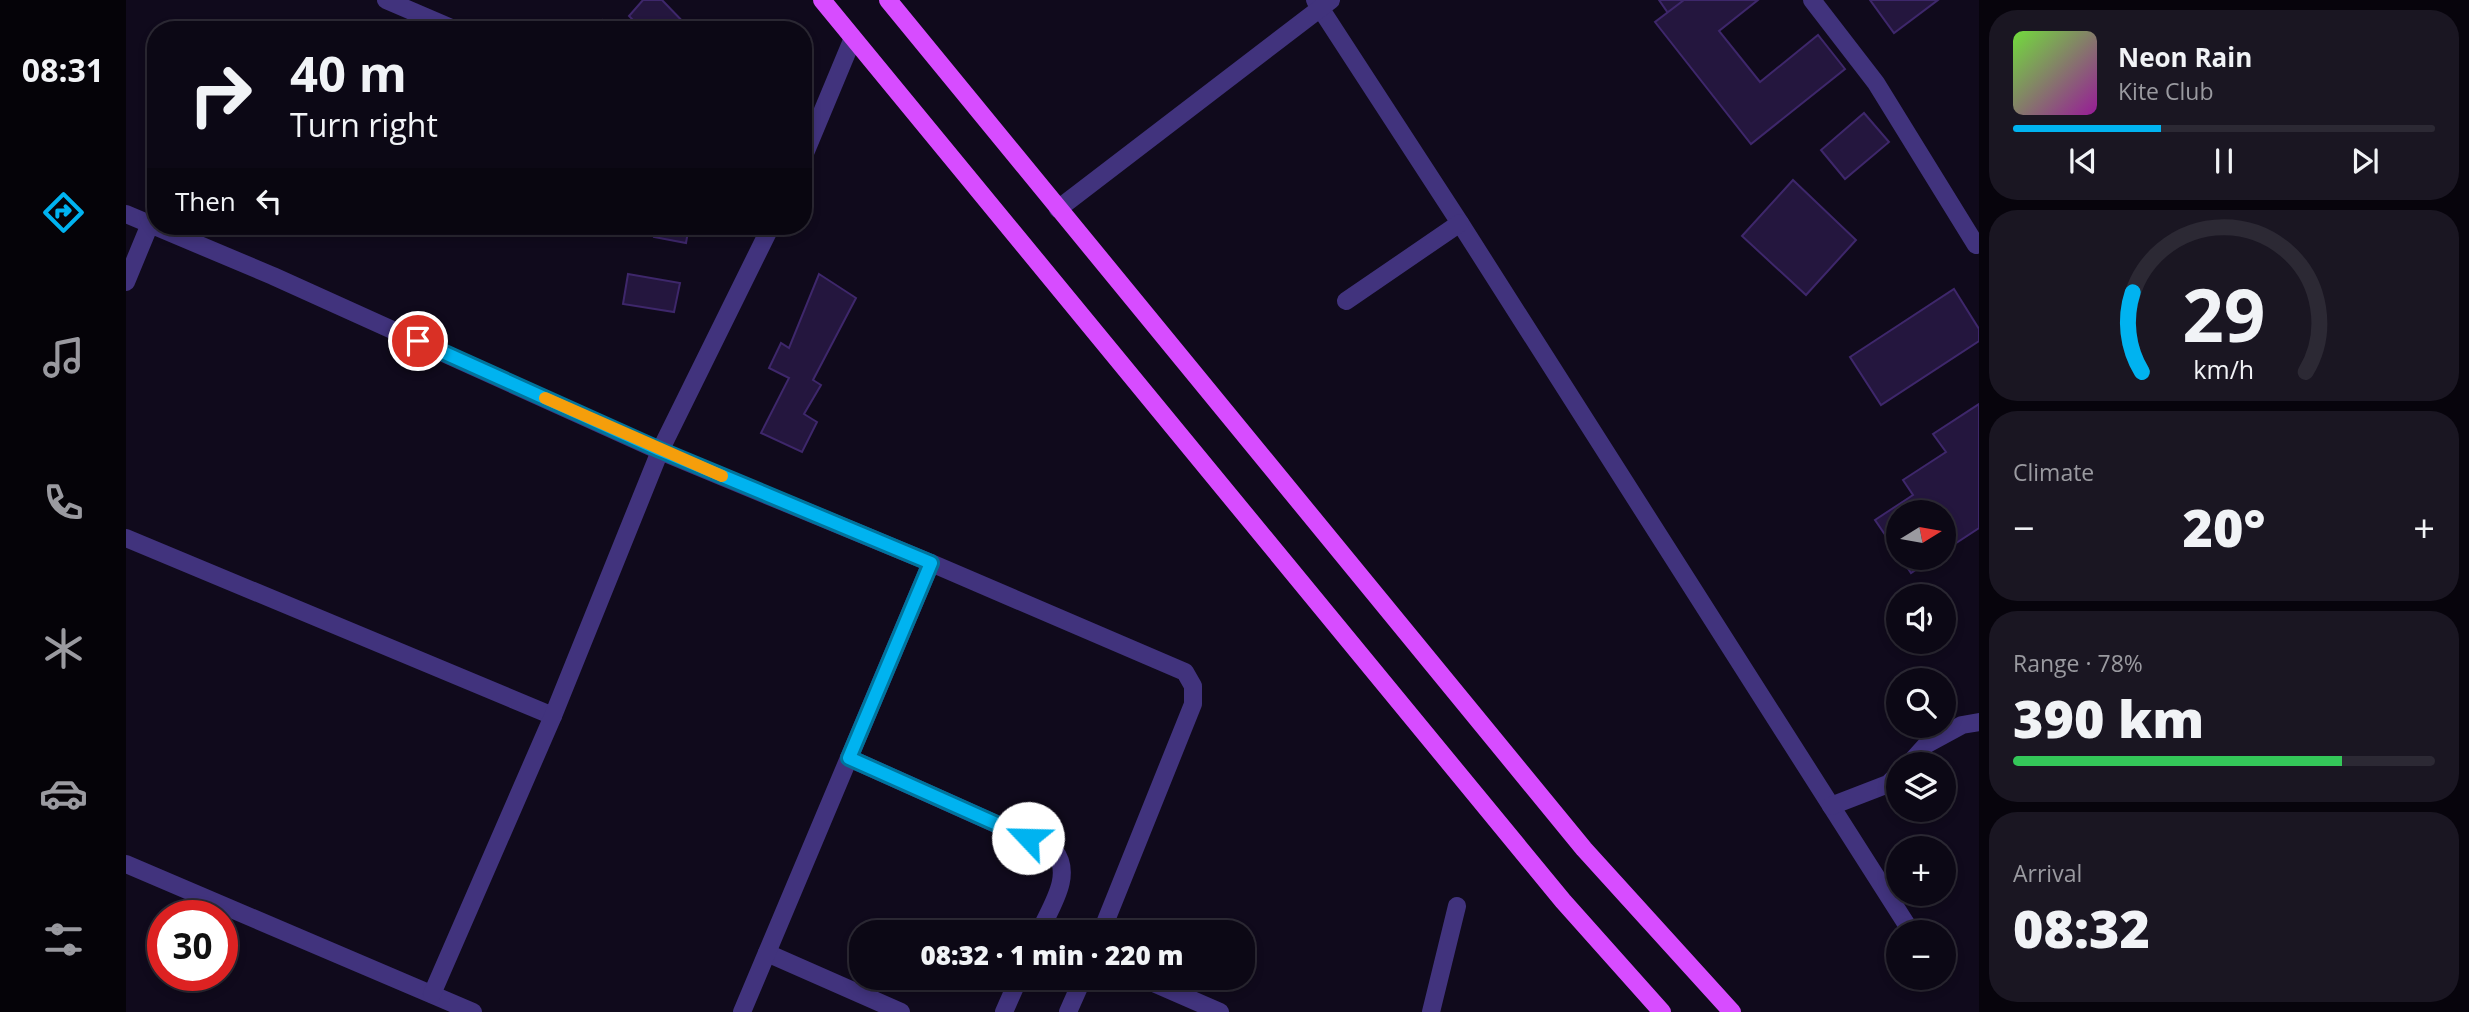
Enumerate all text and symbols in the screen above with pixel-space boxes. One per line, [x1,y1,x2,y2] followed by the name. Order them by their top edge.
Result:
[2118,39,2252,75] text: Neon Rain
[290,40,407,106] text: 40 m
[22,48,104,91] text: 08:31
[175,49,266,140] icon: right
[2118,75,2213,107] text: Kite Club
[290,103,438,146] text: Turn right
[2064,142,2102,180] icon: previous
[2205,142,2243,180] icon: pause
[2346,142,2384,180] icon: next
[250,182,288,220] icon: left
[175,183,236,219] text: Then
[39,188,88,237] icon: directions
[2182,264,2266,363] text: 29
[388,311,448,371] pin
[399,322,437,360] icon: arrive
[39,333,88,382] icon: music
[2194,351,2254,385] text: km/h
[2013,456,2094,488] text: Climate
[39,478,88,527] icon: phone
[2183,491,2265,562] text: 20°
[1886,500,1956,570] north arrow
[1886,500,1956,990] map controls
[2013,501,2035,553] text: −
[2413,501,2435,553] text: +
[1886,584,1956,654] button: sound
[39,624,88,673] icon: climate
[2013,647,2143,679] text: Range · 78%
[1886,668,1956,738] button: search
[2013,682,2204,753] text: 390 km
[1886,752,1956,822] button: layers
[39,769,88,818] icon: car
[991,801,1065,875] position arrow
[1886,836,1956,906] button: +
[2013,857,2082,889] text: Arrival
[2013,892,2150,963] text: 08:32
[147,900,238,991] speed limit sign: 30
[39,915,88,964] icon: filters
[1886,920,1956,990] button: −
[921,937,1183,973] text: 08:32 · 1 min · 220 m

